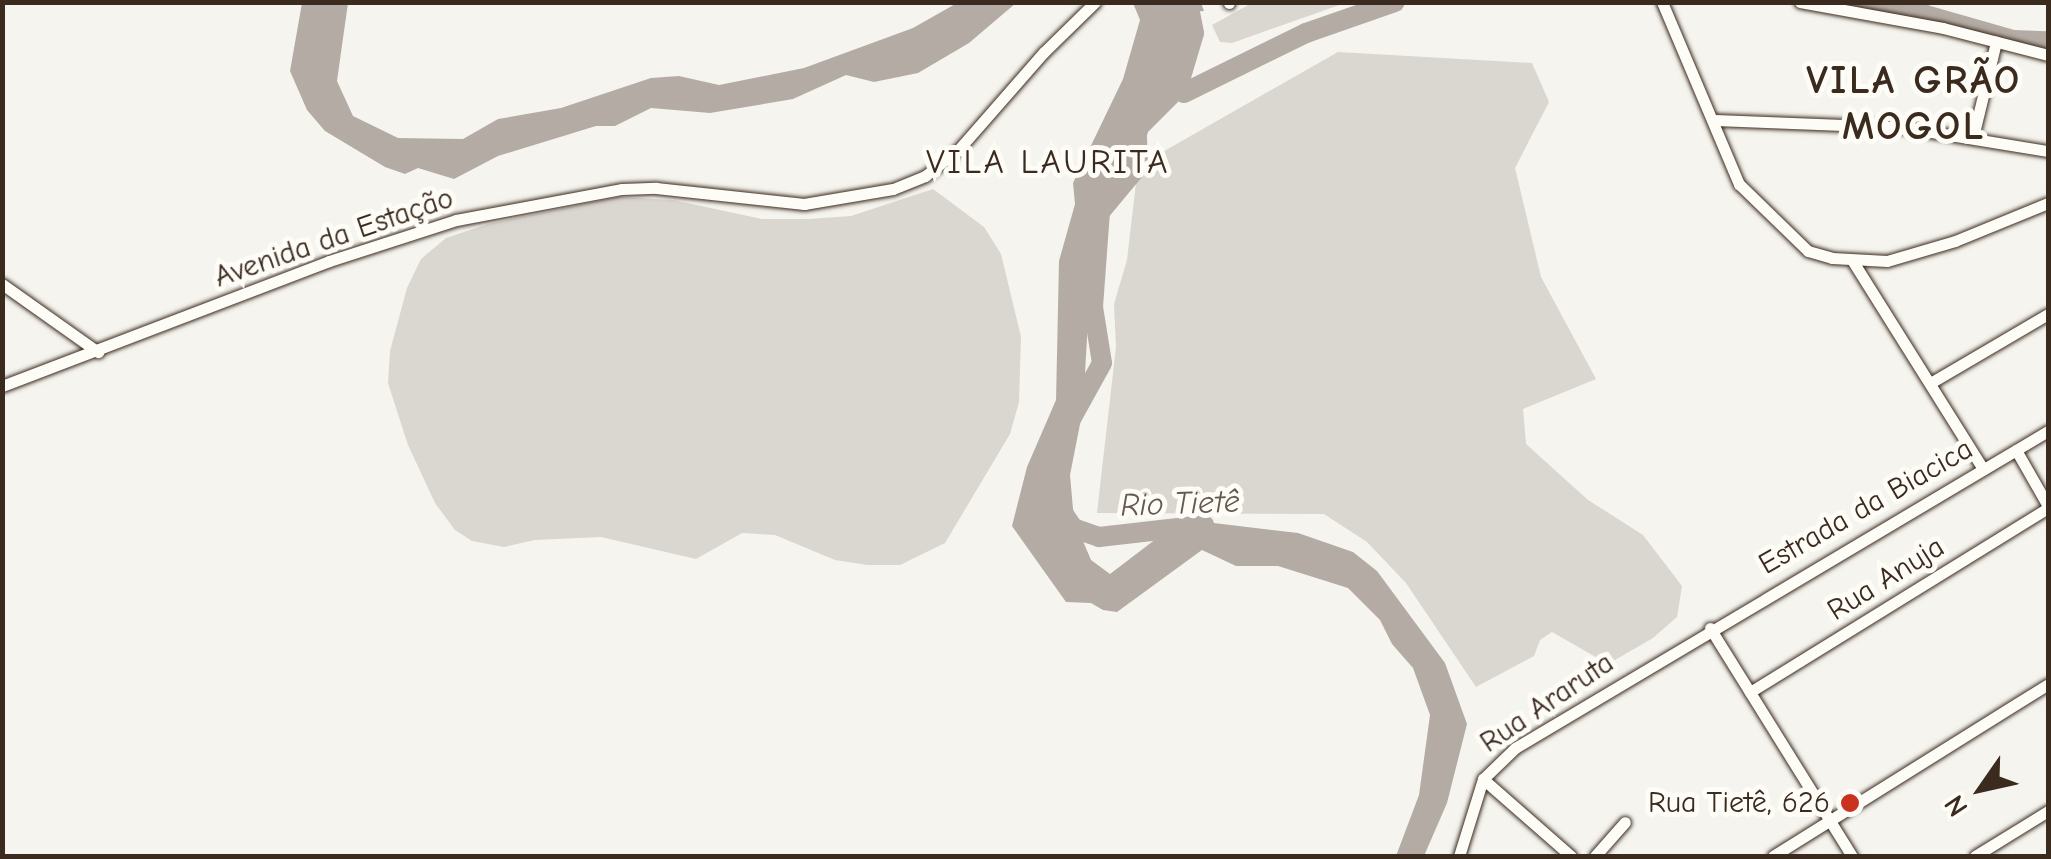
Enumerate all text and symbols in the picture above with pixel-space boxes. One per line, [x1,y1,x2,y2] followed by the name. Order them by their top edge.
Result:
[1806,56,2022,150] district label: VILA GRÃO MOGOL
[926,141,1170,183] district label: VILA LAURITA
[210,180,458,296] street label: Avenida da Estação
[1753,431,1979,583] street label: Estrada da Biacica
[1120,483,1240,525] water label: Rio Tietê
[1821,529,1951,629] street label: Rua Anuja
[1473,645,1621,761] street label: Rua Araruta
[1931,739,2031,839] north arrow
[1648,785,1830,821] place label: Rua Tietê, 626
[1938,789,1975,822] text: N
[1839,792,1861,814] marker: Rua Tietê, 626

